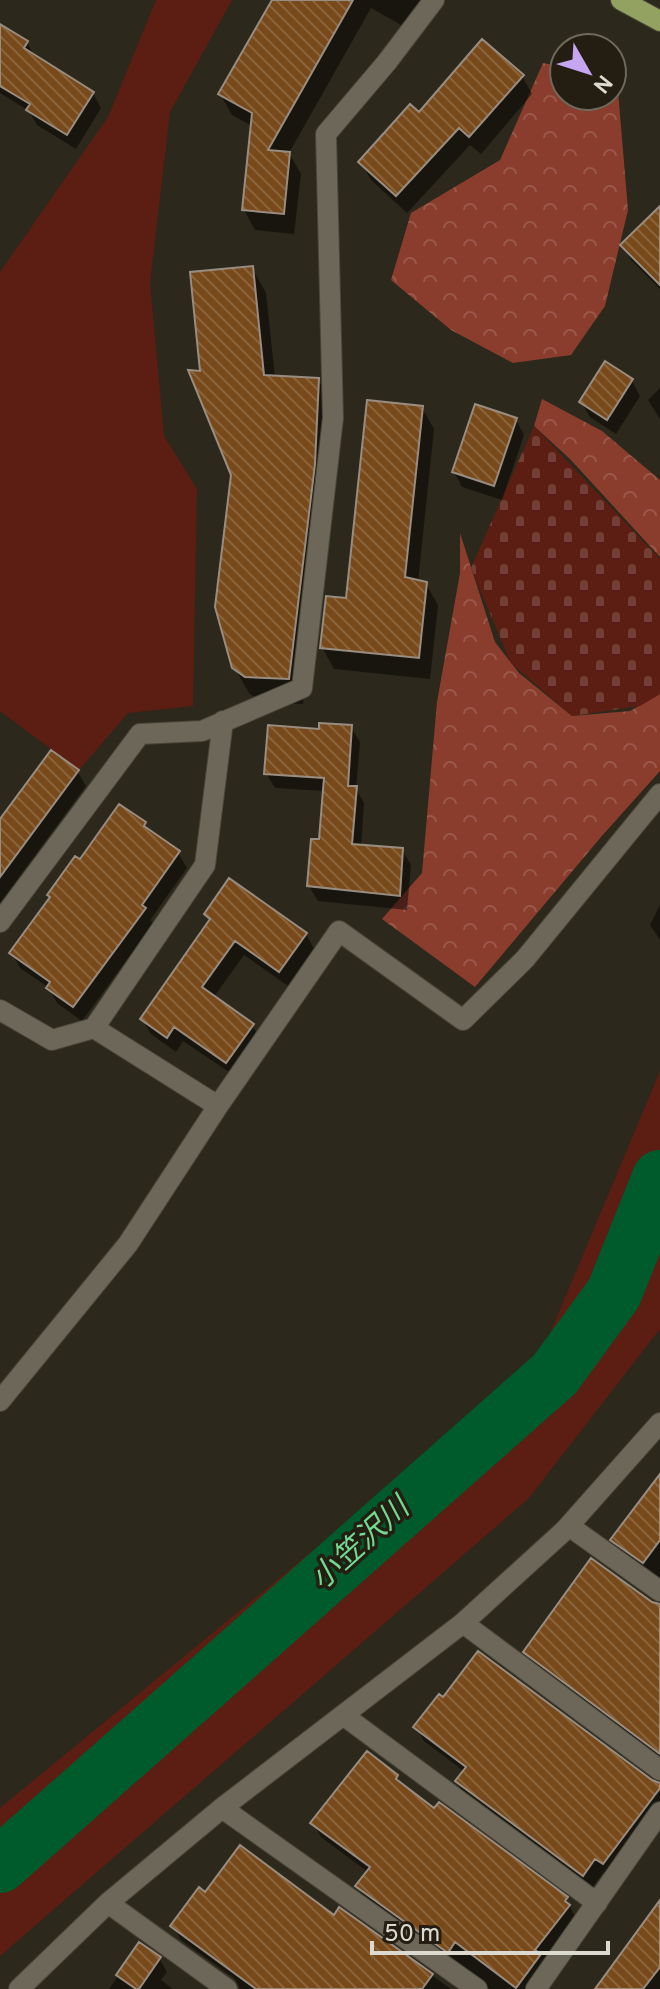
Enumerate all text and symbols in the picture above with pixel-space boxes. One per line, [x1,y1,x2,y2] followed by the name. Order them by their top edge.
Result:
[548,32,628,112] north arrow
[586,68,617,98] text: N
[304,1489,420,1599] water label: 小笠沢川
[372,1905,608,1955] scale bar
[384,1920,440,1950] text: 50 m

